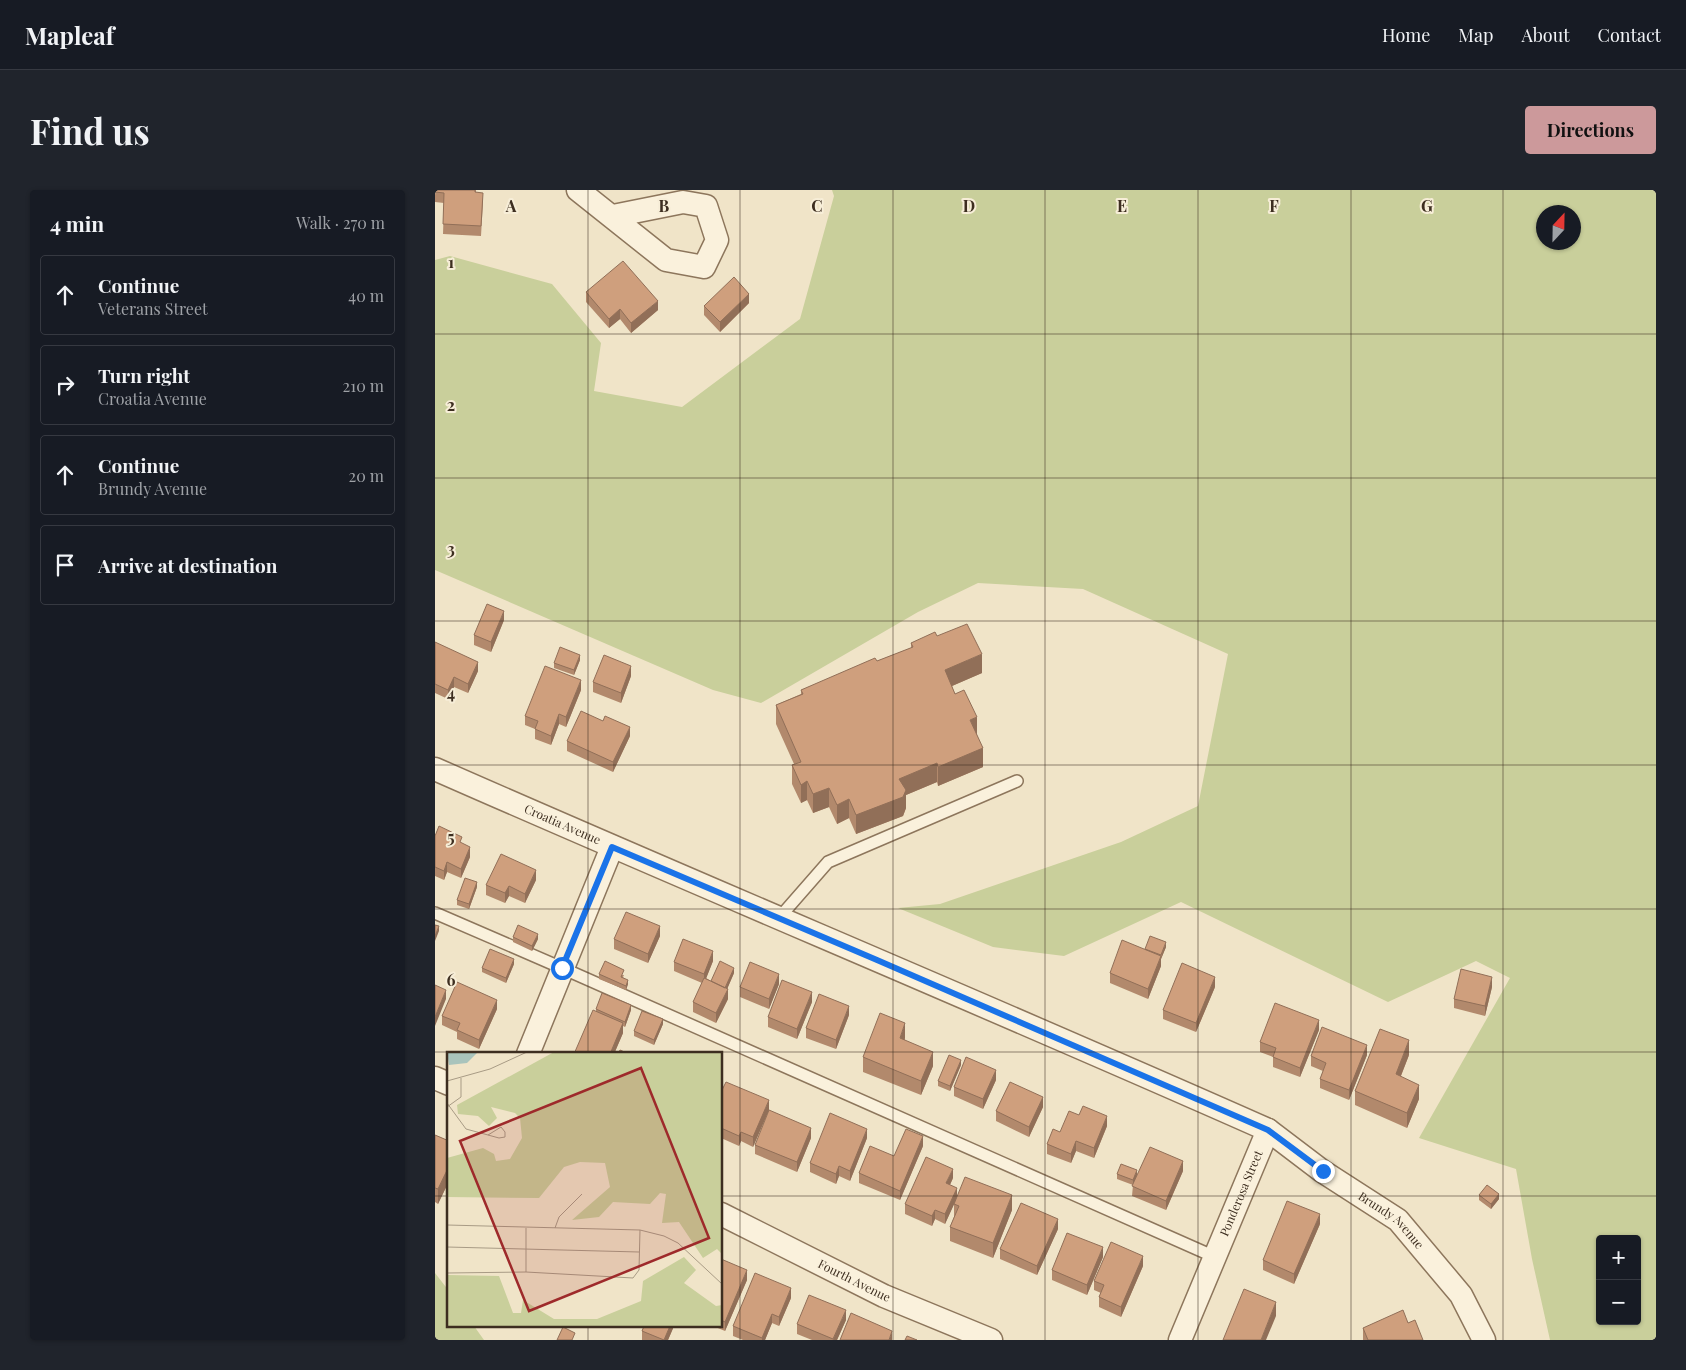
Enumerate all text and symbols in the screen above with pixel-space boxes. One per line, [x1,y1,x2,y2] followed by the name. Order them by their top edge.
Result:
[25,19,114,51] text: Mapleaf
[1382,23,1430,47] text: Home
[1458,23,1493,47] text: Map
[1521,23,1570,47] text: About
[1598,23,1661,47] text: Contact
[1525,106,1656,154] button: Directions
[30,107,150,154] text: Find us
[505,195,517,216] text: A
[659,195,670,216] text: B
[811,195,823,216] text: C
[963,195,975,216] text: D
[1117,195,1127,216] text: E
[1269,195,1279,216] text: F
[1421,195,1433,216] text: G
[1536,205,1581,250] north arrow
[50,209,104,237] text: 4 min
[296,212,385,233] text: Walk · 270 m
[448,251,454,272] text: 1
[98,272,179,298] text: Continue
[51,281,79,309] icon: ahead
[348,285,384,306] text: 40 m
[98,298,208,319] text: Veterans Street
[98,362,190,388] text: Turn right
[51,371,79,399] icon: right
[343,375,384,396] text: 210 m
[98,388,207,409] text: Croatia Avenue
[447,394,455,415] text: 2
[98,452,179,478] text: Continue
[51,461,79,489] icon: ahead
[349,465,384,486] text: 20 m
[98,478,207,499] text: Brundy Avenue
[447,538,455,559] text: 3
[51,551,79,579] icon: arrive
[98,552,278,578] text: Arrive at destination
[447,682,455,703] text: 4
[522,800,603,847] street label: Croatia Avenue
[447,826,455,847] text: 5
[551,957,574,980] route start
[447,969,456,990] text: 6
[447,1052,723,1328] inset map
[1215,1147,1266,1238] street label: Ponderosa Street
[1312,1160,1335,1183] route end
[1356,1187,1428,1252] street label: Brundy Avenue
[1596,1235,1641,1325] map controls
[1596,1235,1641,1280] button: +
[816,1255,893,1305] street label: Fourth Avenue
[1596,1280,1641,1325] button: −

